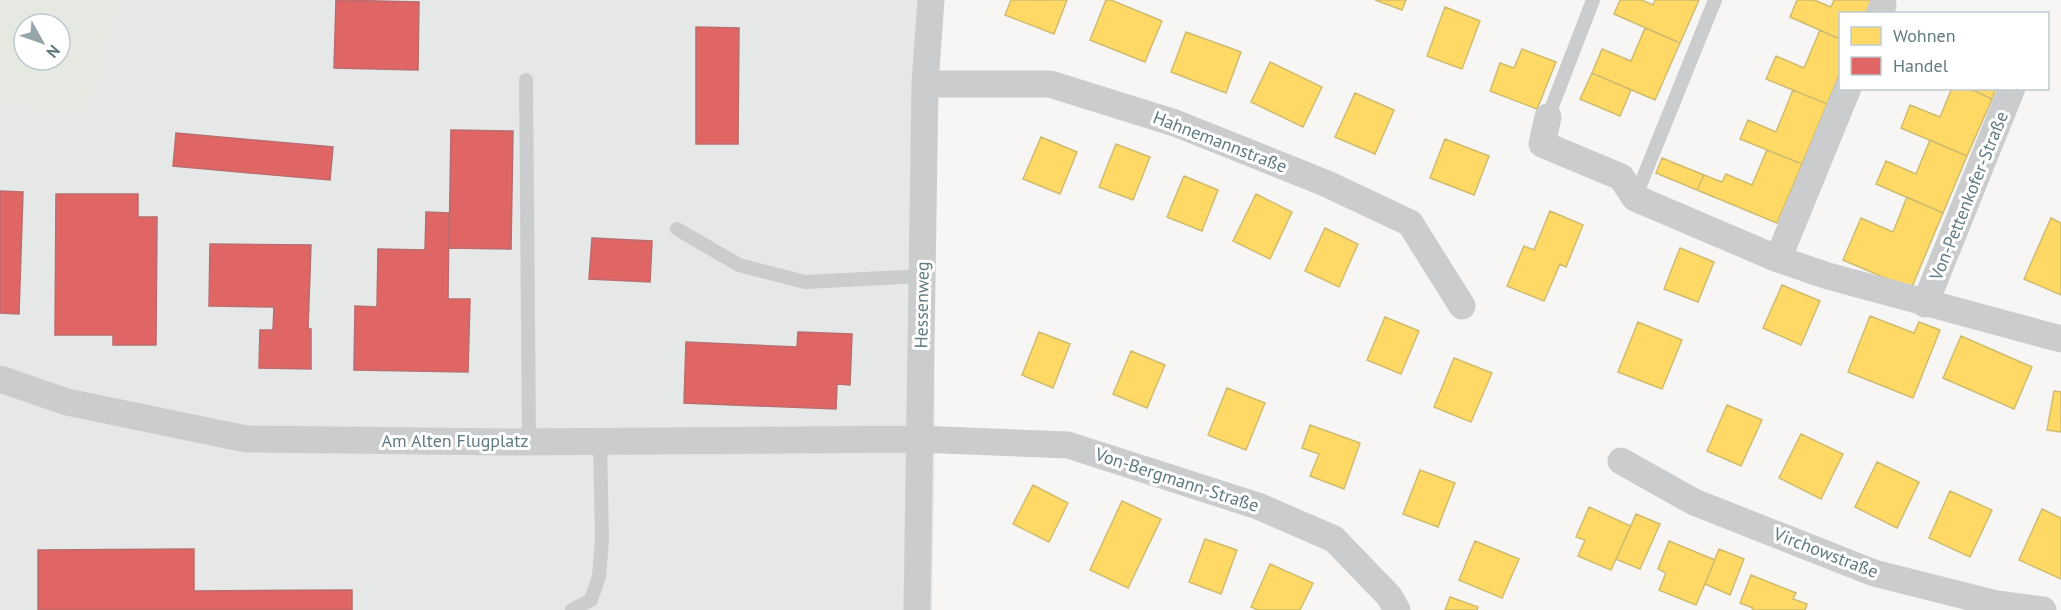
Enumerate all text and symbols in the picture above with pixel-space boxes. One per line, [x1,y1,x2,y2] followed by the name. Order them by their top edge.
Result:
[12,12,72,72] north arrow
[1839,12,2049,90] legend
[1893,24,1955,47] text: Wohnen
[42,41,65,62] text: N
[1893,54,1949,77] text: Handel
[1150,105,1290,178] street label: Hahnemannstraße
[1924,108,2013,285] street label: Von-Pettenkofer-Straße
[909,261,934,349] street label: Hessenweg
[382,429,528,452] street label: Am Alten Flugplatz
[1091,442,1262,517] street label: Von-Bergmann-Straße
[1770,522,1882,583] street label: Virchowstraße

